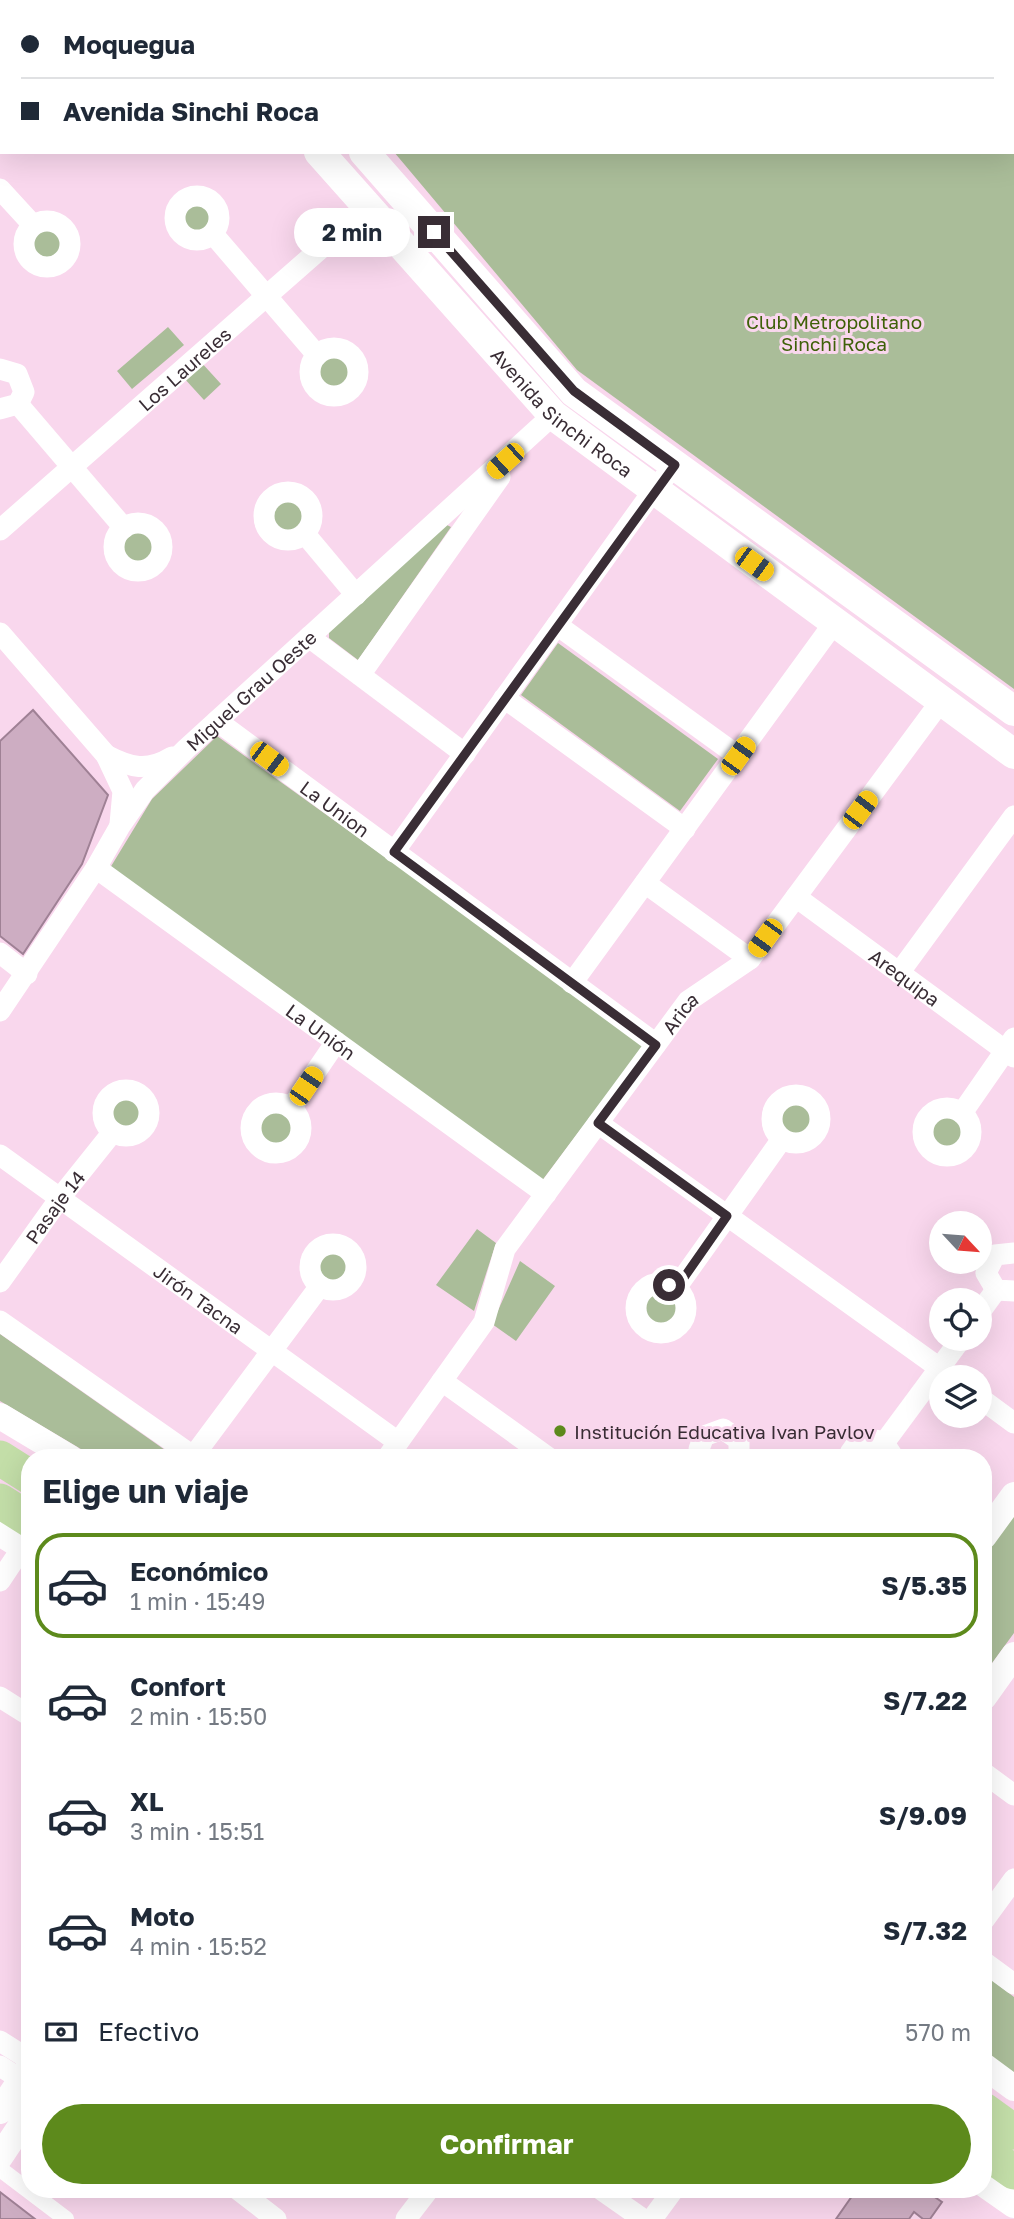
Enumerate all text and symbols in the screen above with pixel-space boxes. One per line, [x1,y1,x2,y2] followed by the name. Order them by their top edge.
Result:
[63,29,195,60] text: Moquegua
[63,96,319,127] text: Avenida Sinchi Roca
[294,208,410,256] callout: 2 min
[418,216,450,248] route end
[322,218,382,246] text: 2 min
[746,310,922,355] park label: Club Metropolitano Sinchi Roca
[133,322,235,415] street label: Los Laureles
[487,343,638,481] street label: Avenida Sinchi Roca
[483,439,528,483] car
[731,543,778,585] car
[181,625,321,755] street label: Miguel Grau Oeste
[718,733,759,779] car
[246,738,293,780] car
[296,775,375,841] street label: La Union
[839,787,882,833] car
[745,915,786,961] car
[865,943,945,1010] street label: Arequipa
[657,986,702,1038] street label: Arica
[282,998,360,1064] street label: La Unión
[286,1063,327,1109] car
[20,1165,89,1248] street label: Pasaje 14
[929,1211,992,1274] north arrow
[929,1211,992,1428] map controls
[150,1258,248,1338] street label: Jirón Tacna
[653,1269,685,1301] route start
[929,1288,992,1351] button: locate
[929,1365,992,1428] button: layers
[574,1420,875,1443] place label: Institución Educativa Ivan Pavlov
[552,1423,568,1439] marker: Institución Educativa Ivan Pavlov
[42,1472,249,1510] text: Elige un viaje
[46,1554,109,1617] icon: car
[130,1556,268,1587] text: Económico
[881,1570,967,1601] text: S/5.35
[130,1587,265,1615] text: 1 min · 15:49
[46,1669,109,1732] icon: car
[130,1671,226,1702] text: Confort
[883,1685,967,1716] text: S/7.22
[130,1702,267,1730] text: 2 min · 15:50
[46,1784,109,1847] icon: car
[130,1786,164,1817] text: XL
[879,1800,967,1831] text: S/9.09
[130,1817,264,1845] text: 3 min · 15:51
[46,1899,109,1962] icon: car
[130,1901,195,1932] text: Moto
[883,1915,967,1946] text: S/7.32
[130,1932,267,1960] text: 4 min · 15:52
[42,2013,80,2051] icon: cash
[98,2016,199,2047] text: Efectivo
[905,2018,971,2046] text: 570 m
[42,2104,971,2184] button: Confirmar

